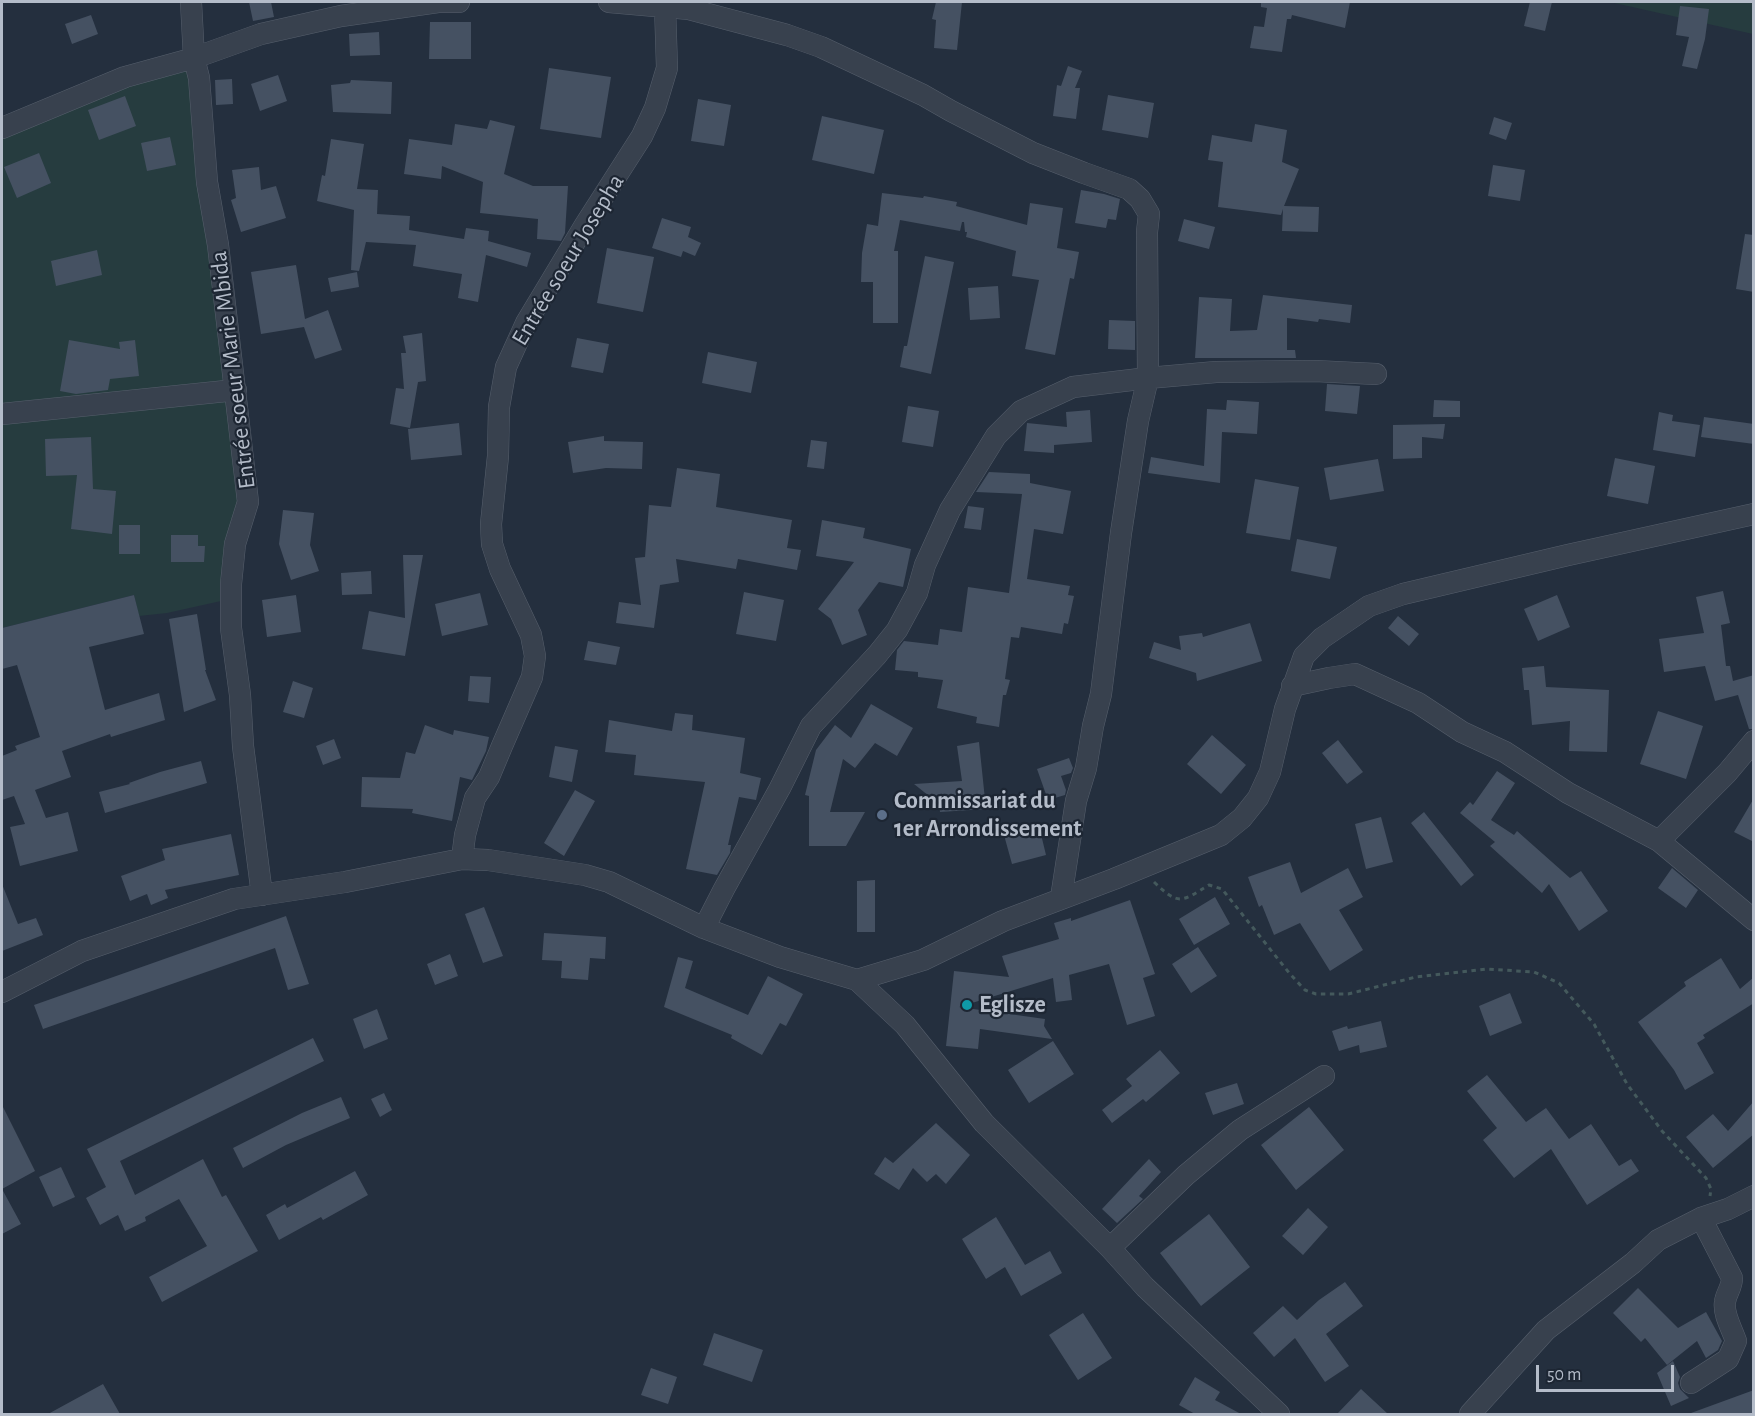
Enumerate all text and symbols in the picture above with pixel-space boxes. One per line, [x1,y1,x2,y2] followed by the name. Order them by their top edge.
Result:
[505,169,631,351] street label: Entrée soeur Josepha
[204,249,262,491] street label: Entrée soeur Marie Mbida
[894,787,1081,843] place label: Commissariat du 1er Arrondissement
[875,808,889,822] marker: Commissariat du 1er Arrondissement
[979,991,1046,1019] place label: Eglisze
[960,998,974,1012] marker: Eglisze
[1539,1353,1677,1391] scale bar
[1547,1366,1581,1384] text: 50 m

